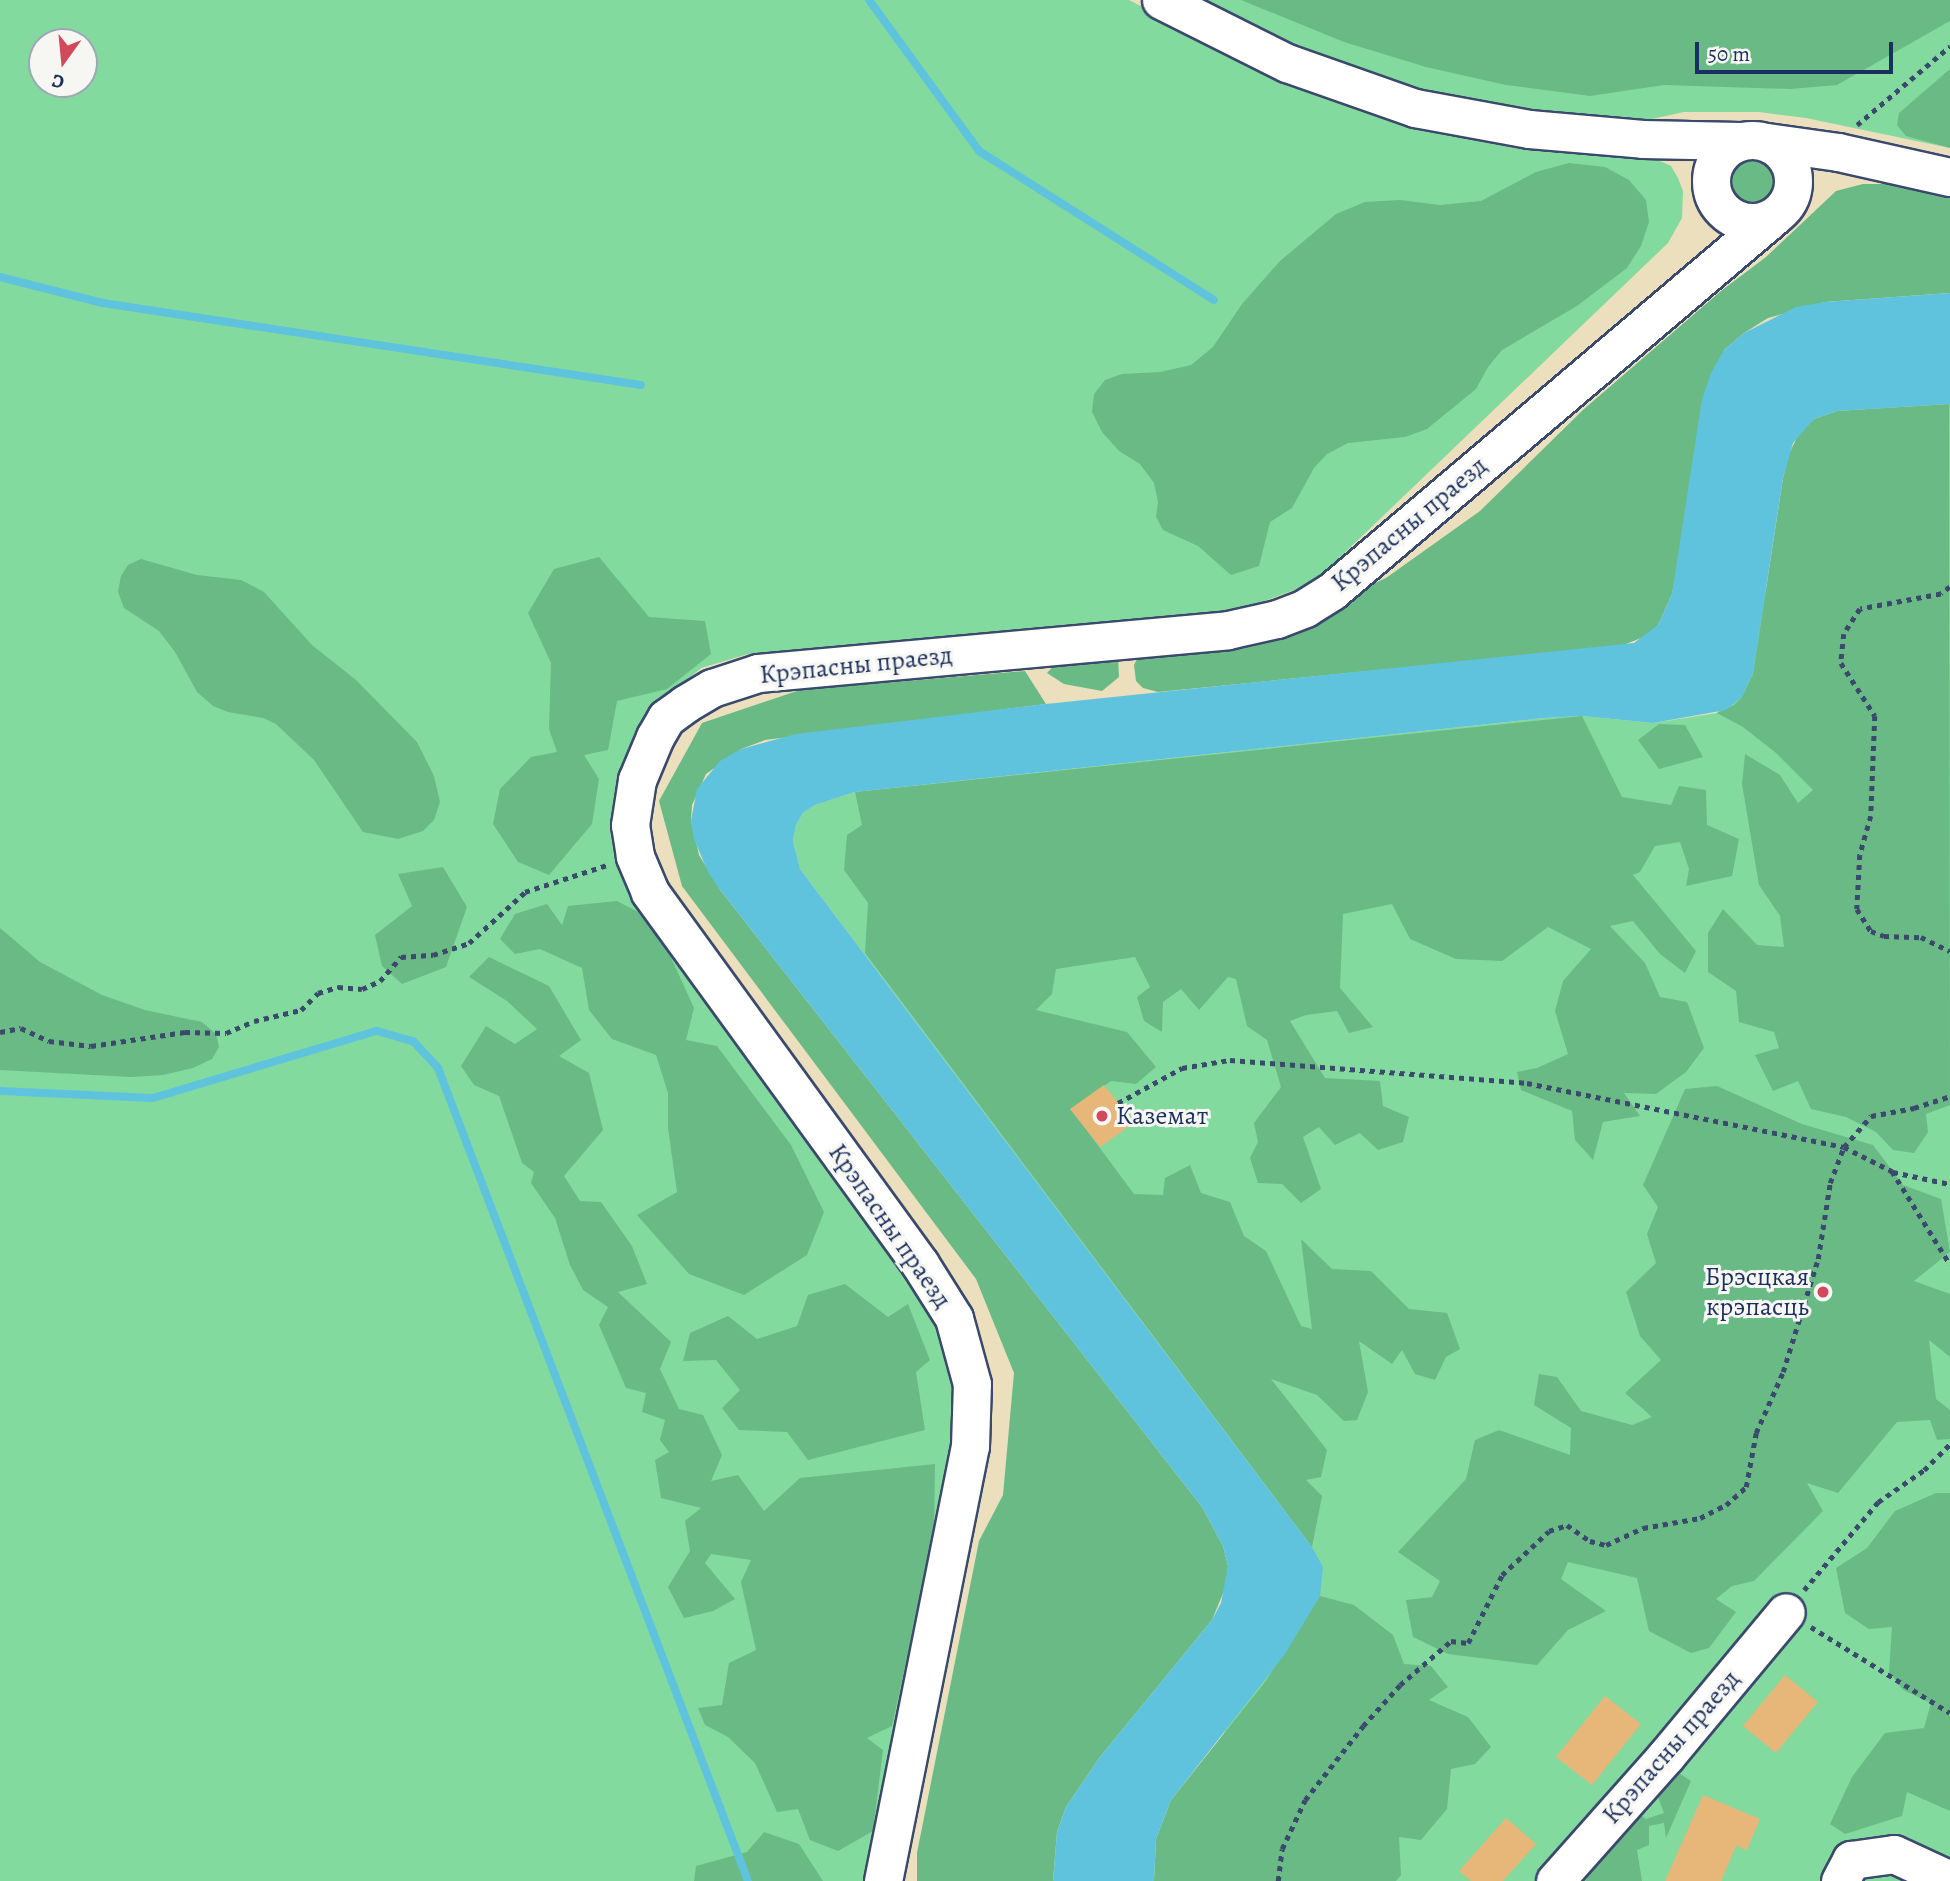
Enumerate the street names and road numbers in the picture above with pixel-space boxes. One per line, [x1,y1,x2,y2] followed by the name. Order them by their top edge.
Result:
[1325,450,1493,598] street label: Крэпасны праезд
[758,639,954,691] street label: Крэпасны праезд
[822,1138,958,1314] street label: Крэпасны праезд
[1596,1664,1746,1830] street label: Крэпасны праезд

